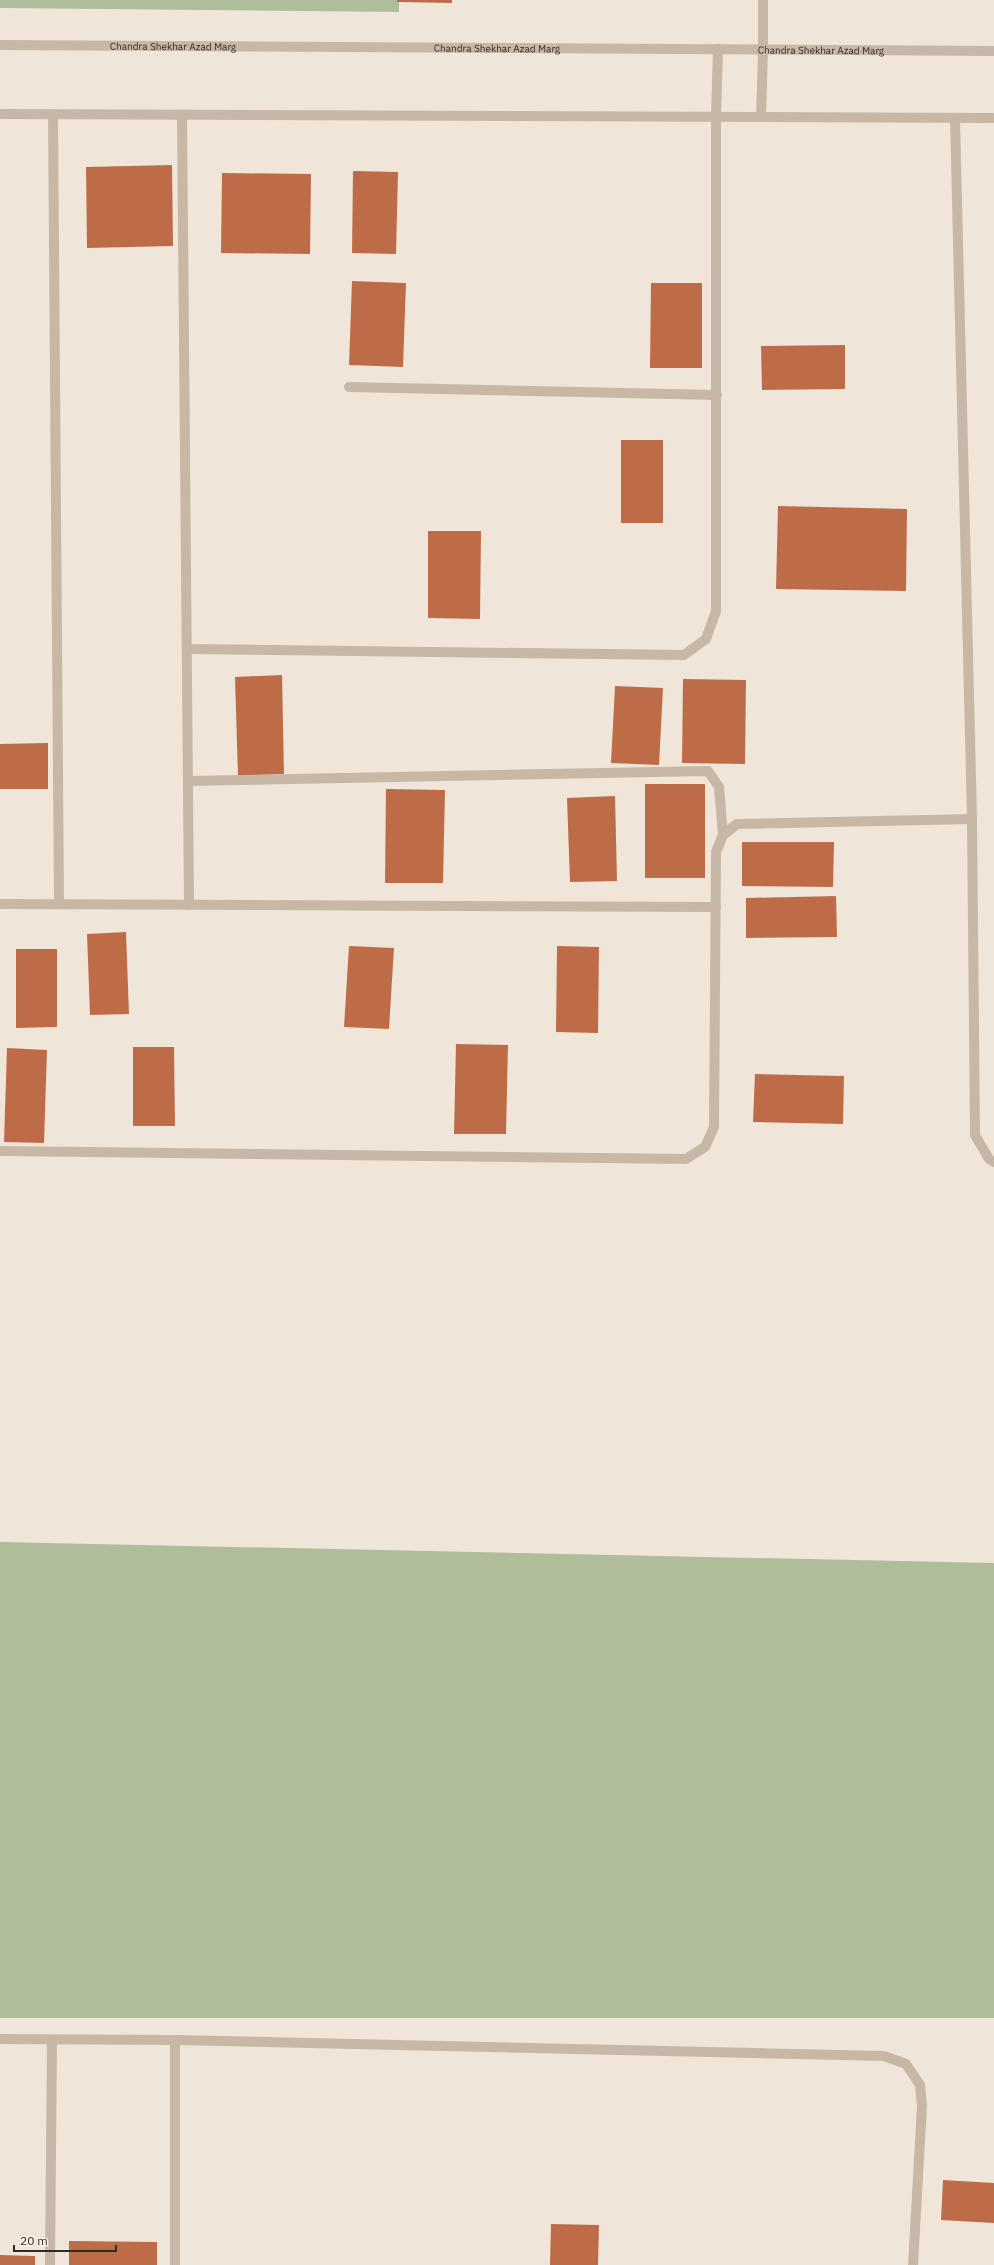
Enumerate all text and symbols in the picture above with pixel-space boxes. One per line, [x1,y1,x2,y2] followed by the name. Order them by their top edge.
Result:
[110,39,237,53] street label: Chandra Shekhar Azad Marg
[434,41,561,55] street label: Chandra Shekhar Azad Marg
[758,43,885,57] street label: Chandra Shekhar Azad Marg
[14,2227,116,2253] scale bar
[20,2233,48,2248] text: 20 m

